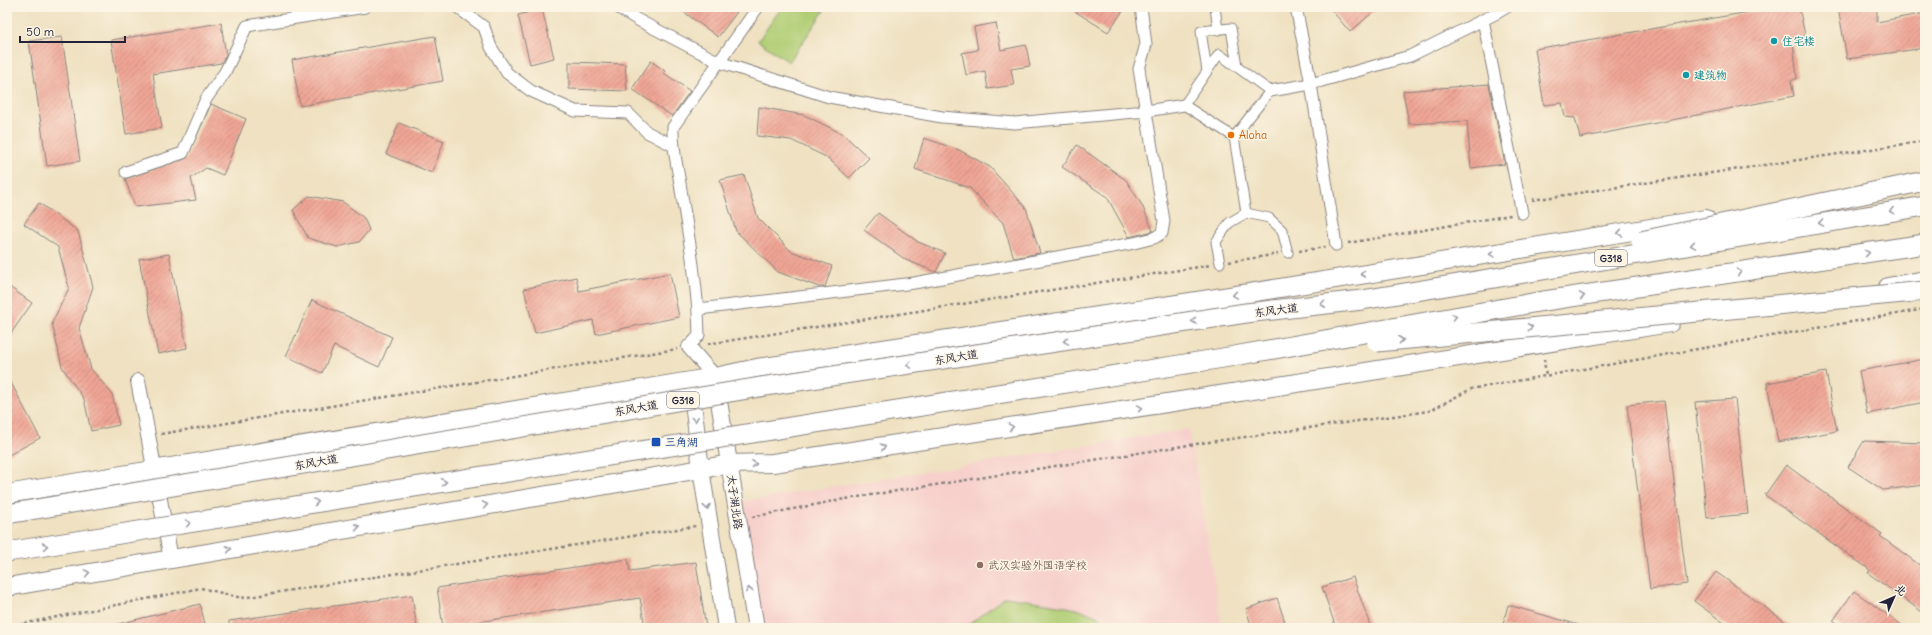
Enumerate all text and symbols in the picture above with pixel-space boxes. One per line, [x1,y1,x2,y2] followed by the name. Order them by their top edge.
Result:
[20,18,125,44] scale bar
[26,24,55,39] text: 50 m
[1782,34,1815,48] place label: 住宅楼
[1769,36,1779,46] marker: 住宅楼
[1694,68,1727,82] place label: 建筑物
[1681,70,1691,80] marker: 建筑物
[1239,128,1267,142] place label: Aloha
[1226,130,1236,140] marker: Aloha
[1889,207,1896,215] one-way arrow
[1818,218,1825,227] one-way arrow
[1617,228,1623,237] one-way arrow
[1690,240,1696,249] one-way arrow
[1488,249,1495,257] one-way arrow
[1864,249,1870,258] one-way arrow
[1595,250,1627,266] road number: G318
[1736,268,1742,277] one-way arrow
[1360,269,1366,278] one-way arrow
[1232,290,1238,299] one-way arrow
[1579,292,1585,301] one-way arrow
[1253,300,1299,320] street label: 东风大道
[1320,300,1326,309] one-way arrow
[1451,313,1457,322] one-way arrow
[1191,316,1197,325] one-way arrow
[1527,323,1533,332] one-way arrow
[1063,336,1069,345] one-way arrow
[1398,336,1404,345] one-way arrow
[933,347,979,367] street label: 东风大道
[906,360,912,369] one-way arrow
[667,392,699,408] road number: G318
[613,397,659,419] street label: 东风大道
[1137,404,1143,412] one-way arrow
[690,416,699,423] one-way arrow
[1008,423,1014,432] one-way arrow
[665,435,698,449] place label: 三角湖
[650,436,662,448] marker: 三角湖
[880,443,886,452] one-way arrow
[293,451,339,473] street label: 东风大道
[751,460,757,468] one-way arrow
[724,474,746,530] street label: 太子湖北路
[441,478,447,487] one-way arrow
[313,498,319,507] one-way arrow
[482,502,488,510] one-way arrow
[702,504,711,510] one-way arrow
[184,519,191,527] one-way arrow
[354,524,360,532] one-way arrow
[42,542,49,551] one-way arrow
[226,545,232,554] one-way arrow
[988,558,1087,572] place label: 武汉实验外国语学校
[975,560,985,570] marker: 武汉实验外国语学校
[84,570,90,578] one-way arrow
[1874,577,1914,617] north arrow
[1892,581,1910,599] text: 北
[746,586,754,593] one-way arrow

